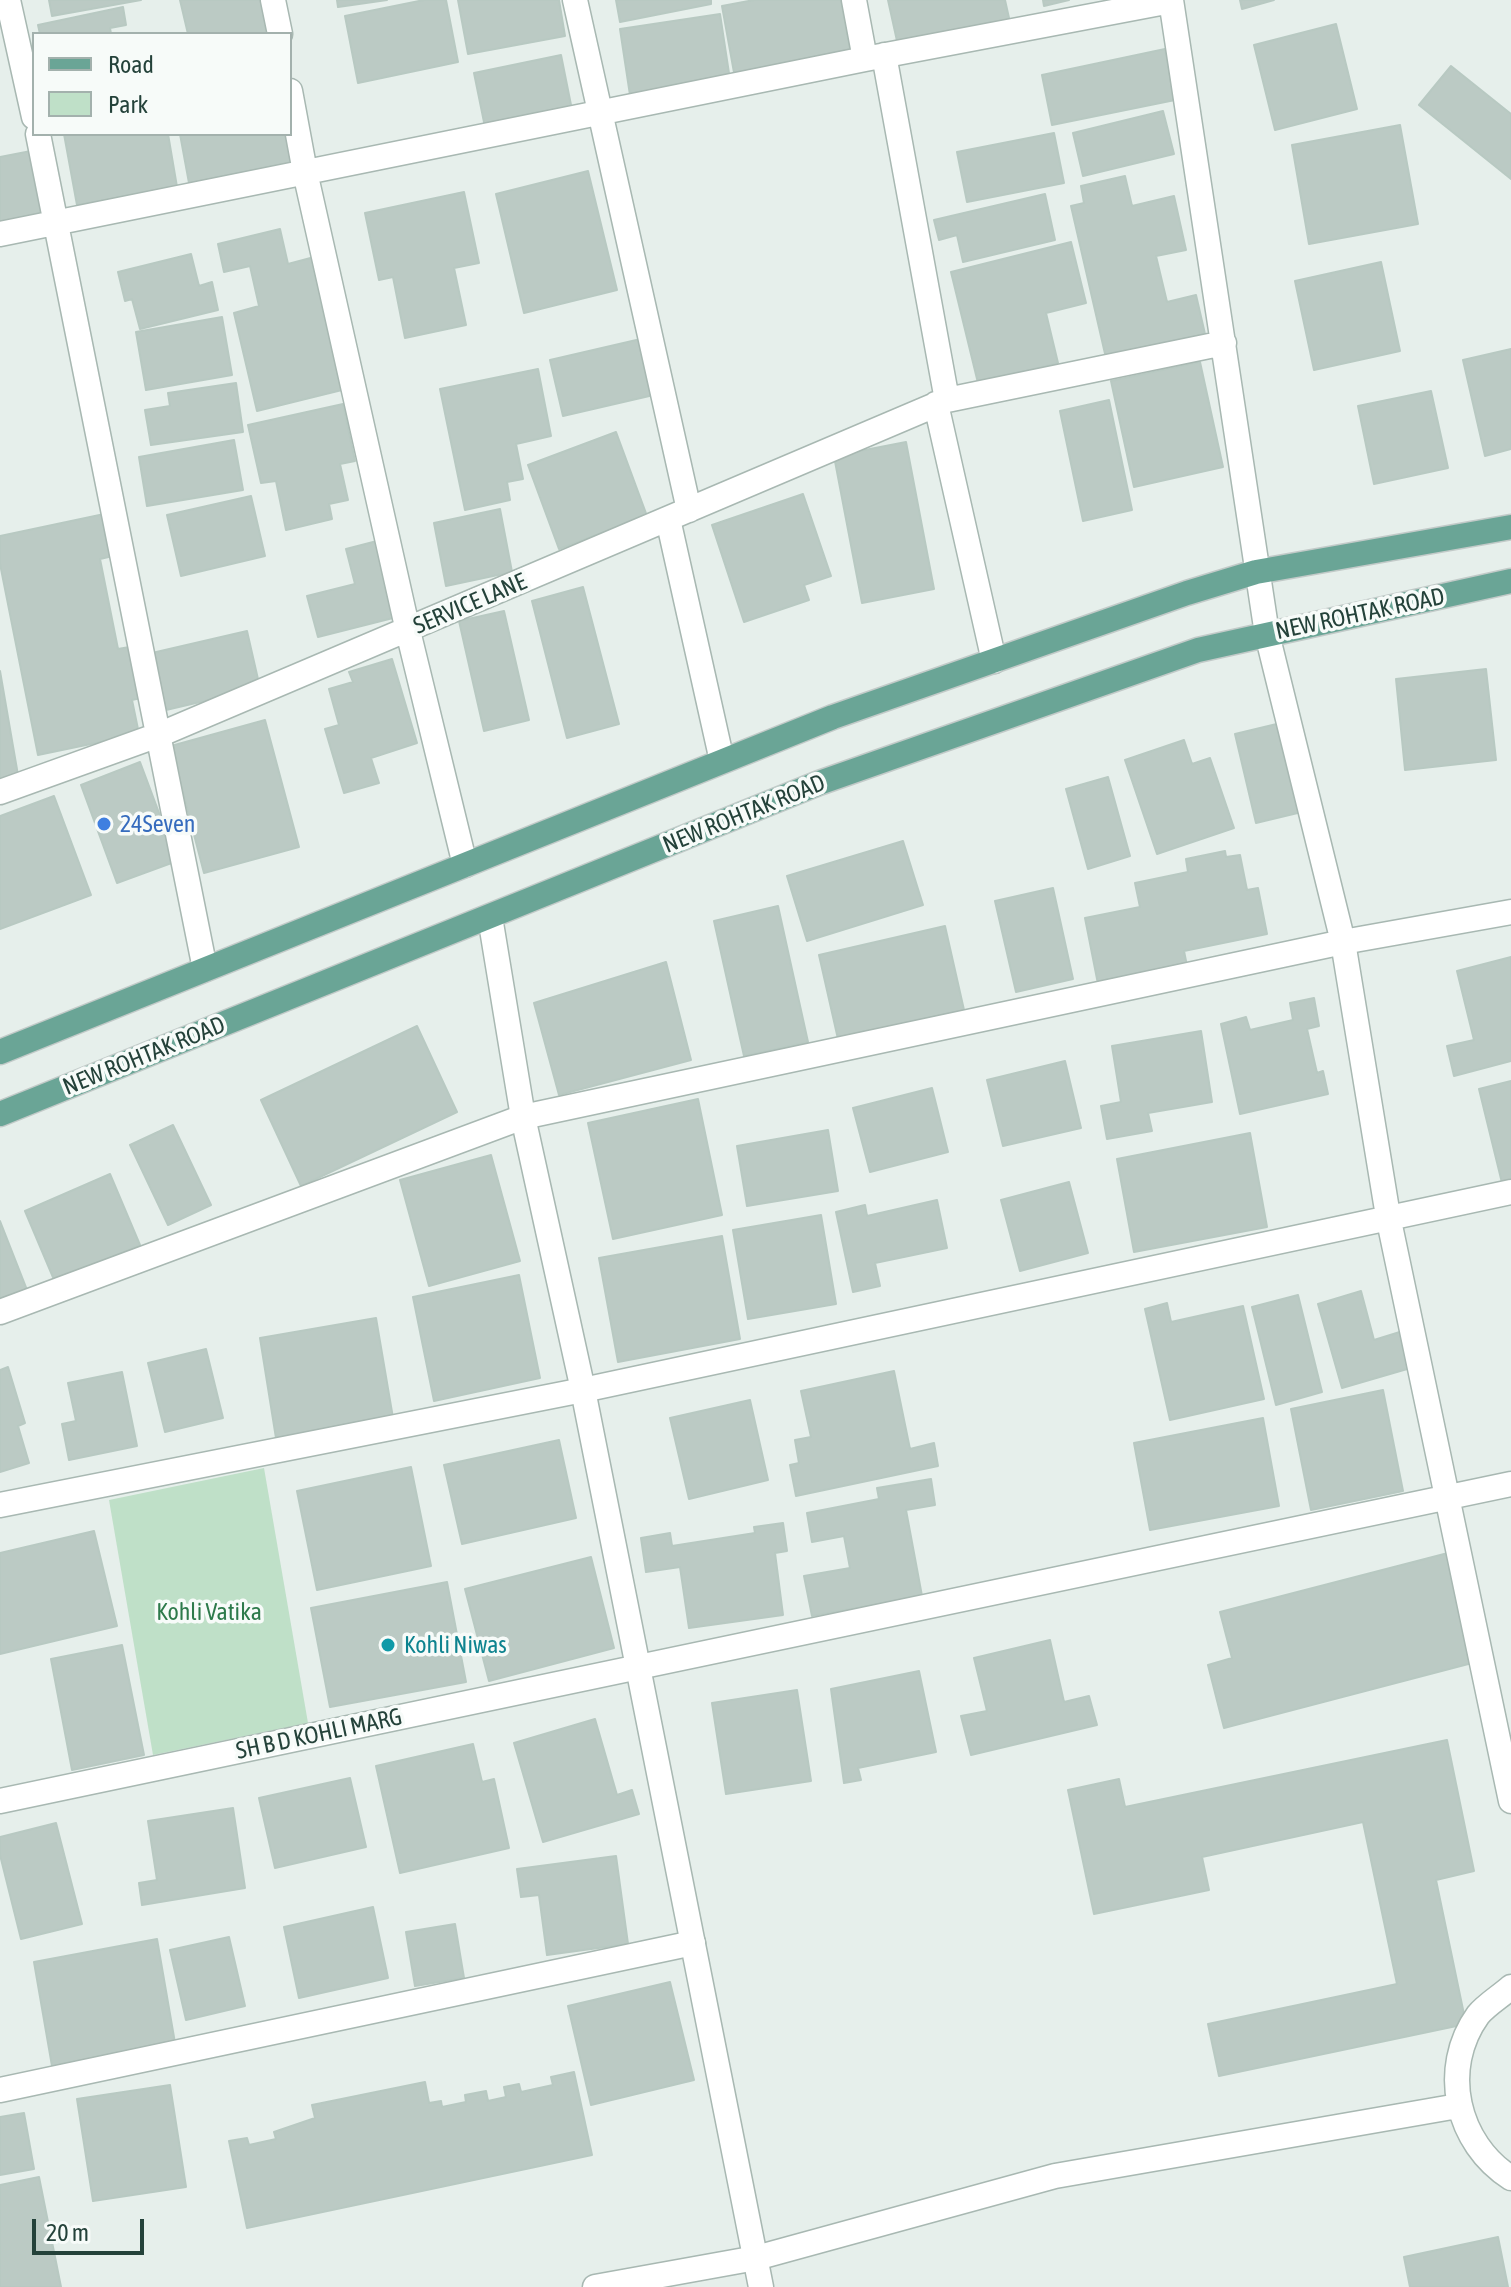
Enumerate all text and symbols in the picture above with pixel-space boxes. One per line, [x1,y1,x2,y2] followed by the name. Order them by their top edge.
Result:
[32,32,292,136] legend
[108,51,154,78] text: Road
[108,91,148,118] text: Park
[409,567,531,641] street label: SERVICE LANE
[1273,582,1447,646] street label: NEW ROHTAK ROAD
[659,768,829,860] street label: NEW ROHTAK ROAD
[120,810,195,838] place label: 24Seven
[95,815,113,833] marker: 24Seven
[59,1010,229,1102] street label: NEW ROHTAK ROAD
[156,1598,262,1626] park label: Kohli Vatika
[404,1631,507,1659] place label: Kohli Niwas
[379,1636,397,1654] marker: Kohli Niwas
[233,1702,405,1766] street label: SH B D KOHLI MARG
[36,2203,148,2253] scale bar
[46,2219,89,2246] text: 20 m

